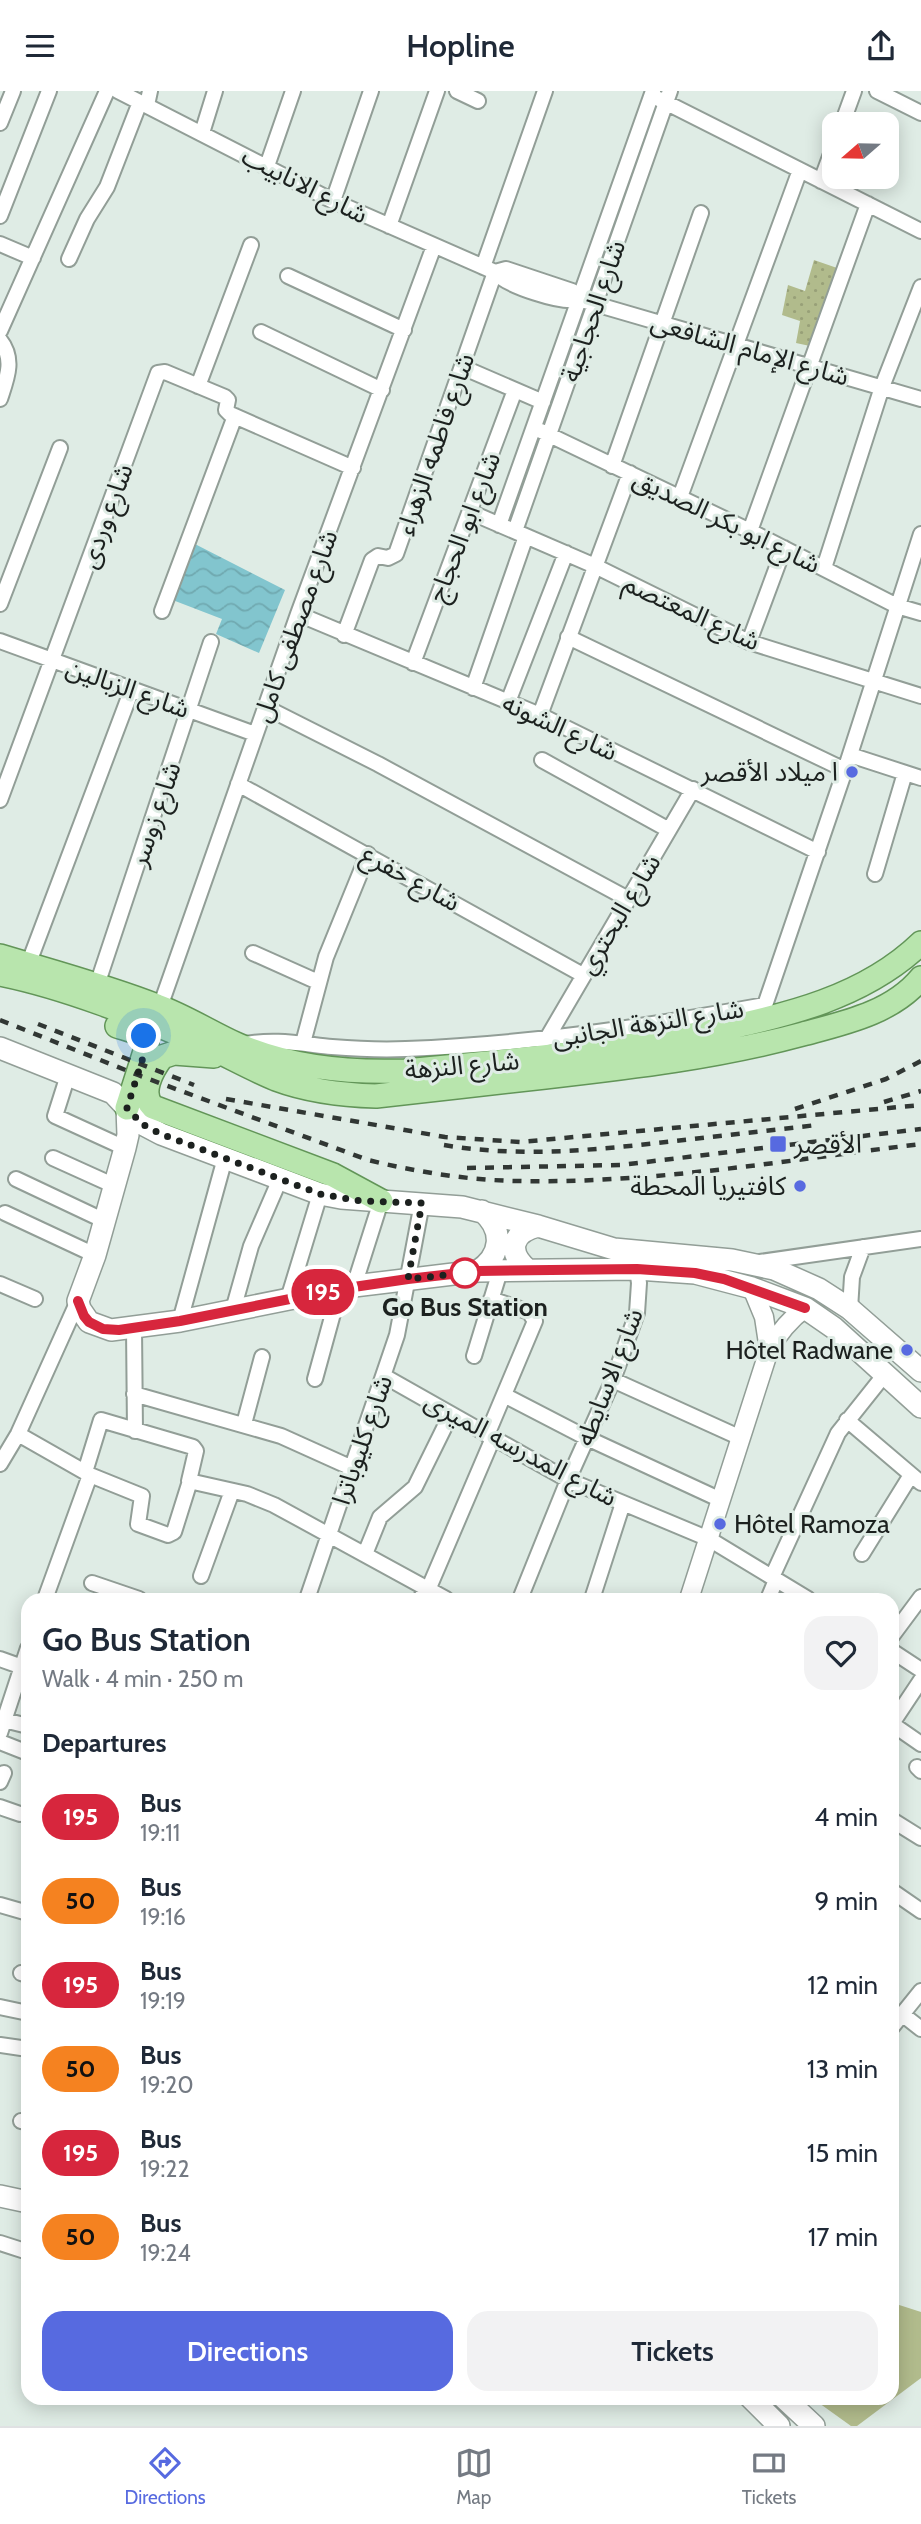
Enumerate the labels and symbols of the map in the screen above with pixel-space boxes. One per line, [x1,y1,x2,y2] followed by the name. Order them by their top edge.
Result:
[822,112,900,189] north arrow
[235,140,374,233] street label: شارع الانابيب
[554,236,635,387] street label: شارع الحجاجية
[646,305,853,396] street label: شارع الإمام الشافعى
[389,349,484,540] street label: شارع فاطمه الزهراء
[421,447,510,608] street label: شارع ابو الحجاج
[72,459,143,574] street label: شارع وردى
[627,462,826,583] street label: شارع ابو بكر الصديق
[245,526,347,727] street label: شارع مصطفى كامل
[617,566,765,661] street label: شارع المعتصم
[61,651,194,728] street label: شارع الزبالين
[496,686,623,770] street label: شارع الشونه
[700,756,838,788] place label: ا ميلاد الأقصر
[122,758,191,872] street label: شارع زوسر
[844,764,860,780] marker: ا ميلاد الأقصر
[354,838,466,921] street label: شارع خفرع
[571,848,671,982] street label: شارع البحتري
[550,992,746,1057] street label: شارع النزهة الجانبى
[126,1018,161,1053] your location
[403,1044,521,1089] street label: شارع النزهة
[793,1128,862,1160] place label: الأقصر
[768,1134,788,1154] marker: الأقصر
[630,1170,786,1202] place label: كافتيريا المحطة
[792,1178,808,1194] marker: كافتيريا المحطة
[450,1258,480,1288] marker: Go Bus Station
[283,1269,363,1315] line badge: 195
[382,1291,548,1323] place label: Go Bus Station
[568,1304,653,1451] street label: شارع الاسايطه
[725,1334,893,1366] place label: Hôtel Radwane
[899,1342,915,1358] marker: Hôtel Radwane
[325,1371,402,1510] street label: شارع كليوباترا
[418,1385,623,1516] street label: شارع المدرسه الميرى
[734,1508,890,1540] place label: Hôtel Ramoza
[712,1516,728,1532] marker: Hôtel Ramoza

